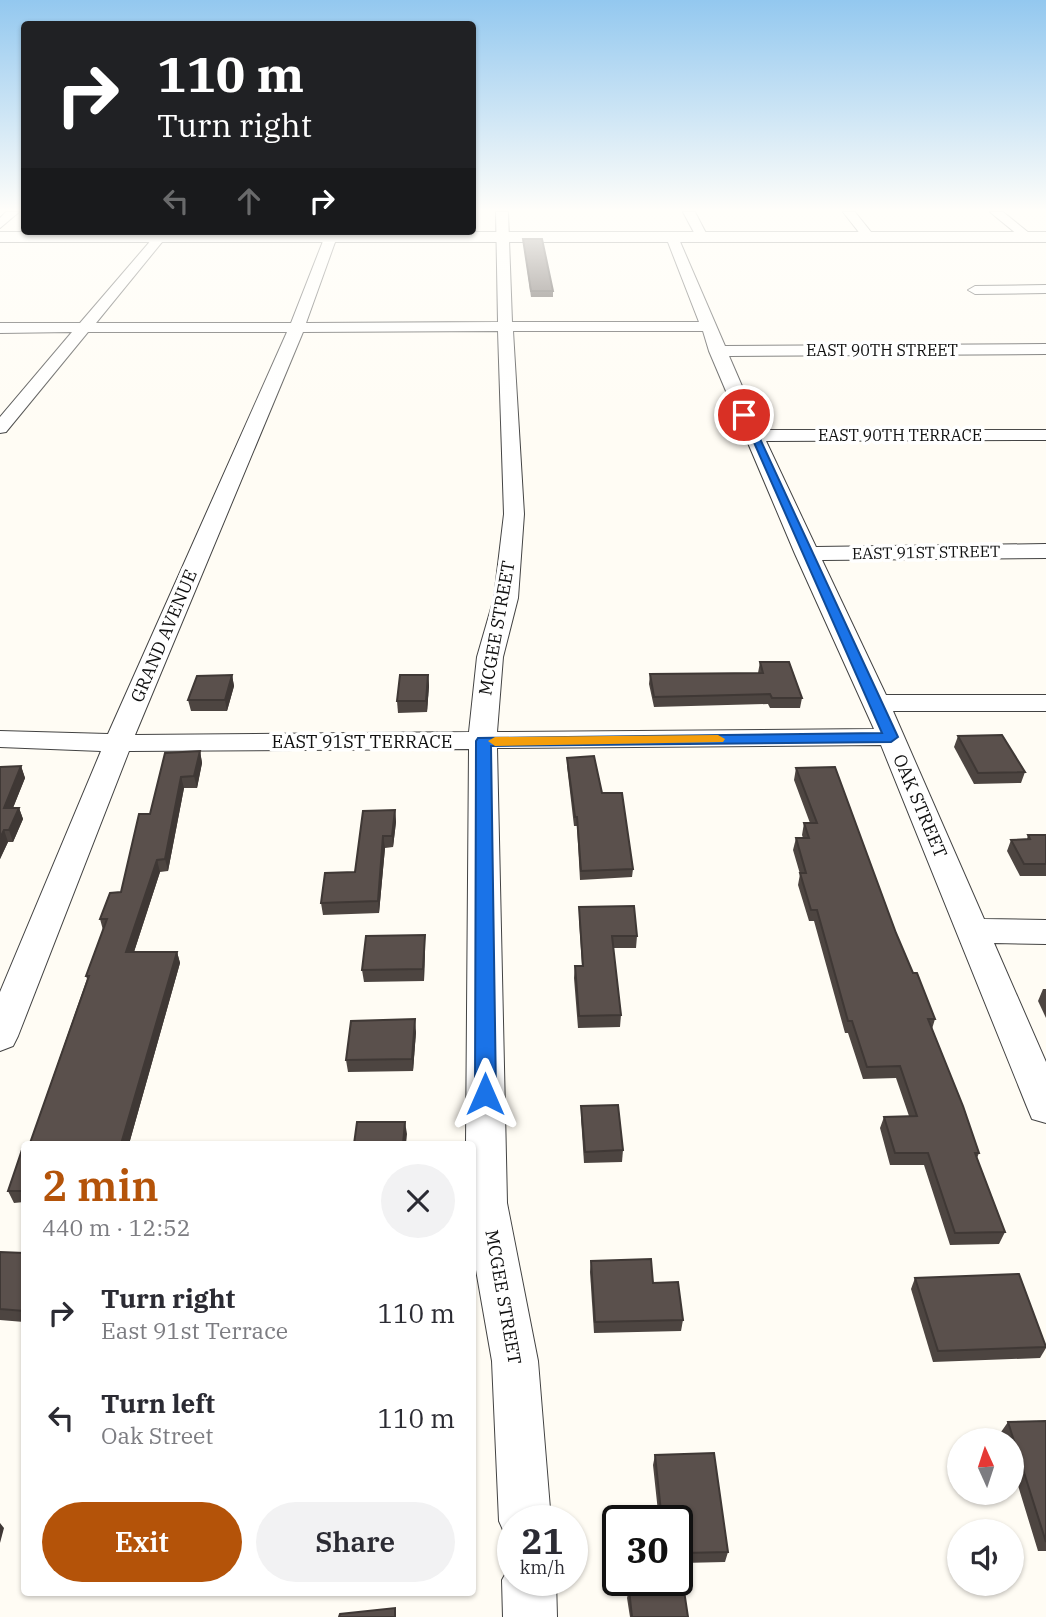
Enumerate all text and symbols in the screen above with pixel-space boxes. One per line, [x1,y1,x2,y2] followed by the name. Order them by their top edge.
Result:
[157,42,304,105] text: 110 m
[42,49,133,140] icon: right
[157,104,312,146] text: Turn right
[157,182,195,220] icon: left
[230,182,268,220] icon: ahead
[303,182,341,220] icon: right
[806,340,958,360] street label: EAST 90TH STREET
[714,385,774,445] pin
[725,396,763,434] icon: arrive
[818,425,982,445] street label: EAST 90TH TERRACE
[852,541,1000,563] street label: EAST 91ST STREET
[473,559,520,697] street label: MCGEE STREET
[125,566,202,706] street label: GRAND AVENUE
[272,730,452,753] street label: EAST 91ST TERRACE
[888,750,953,861] street label: OAK STREET
[448,1057,522,1131] position arrow
[42,1158,159,1213] text: 2 min
[381,1164,455,1238] button: close
[42,1212,191,1242] text: 440 m · 12:52
[480,1228,527,1366] street label: MCGEE STREET
[101,1281,235,1315] text: Turn right
[42,1294,80,1332] icon: right
[377,1296,455,1330] text: 110 m
[101,1315,288,1345] text: East 91st Terrace
[101,1386,215,1420] text: Turn left
[42,1399,80,1437] icon: left
[377,1401,455,1435] text: 110 m
[101,1420,213,1450] text: Oak Street
[947,1428,1024,1505] north arrow
[947,1428,1024,1596] map controls
[42,1502,242,1582] button: Exit
[256,1502,455,1582] button: Share
[602,1505,693,1596] speed limit sign: 30
[521,1518,564,1564] text: 21
[947,1519,1024,1596] button: sound
[520,1556,565,1579] text: km/h

